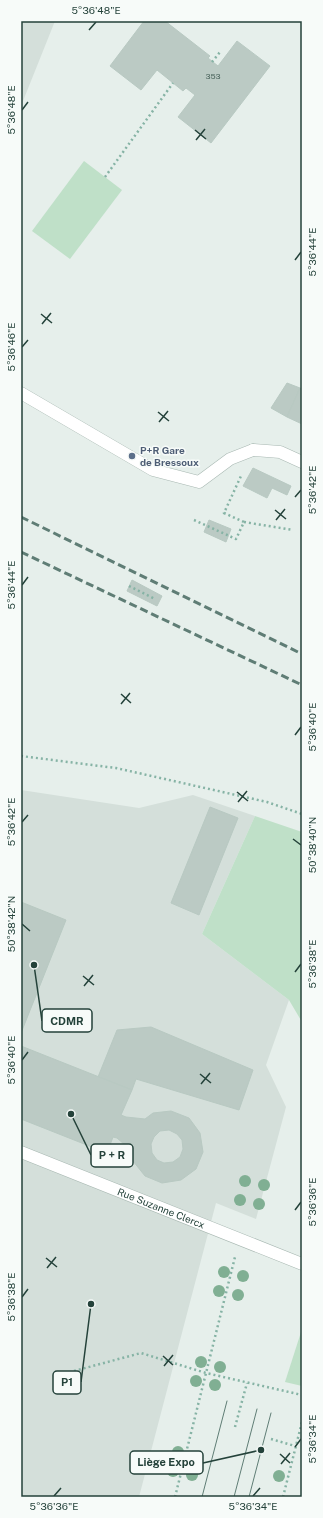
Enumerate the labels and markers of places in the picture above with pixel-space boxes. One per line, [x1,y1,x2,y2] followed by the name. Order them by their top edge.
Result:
[140,444,199,468] place label: P+R Gare de Bressoux
[127,451,137,461] marker: P+R Gare de Bressoux
[42,1009,92,1032] callout: CDMR
[91,1144,133,1167] callout: P + R
[53,1371,81,1394] callout: P1
[130,1451,203,1474] callout: Liège Expo

